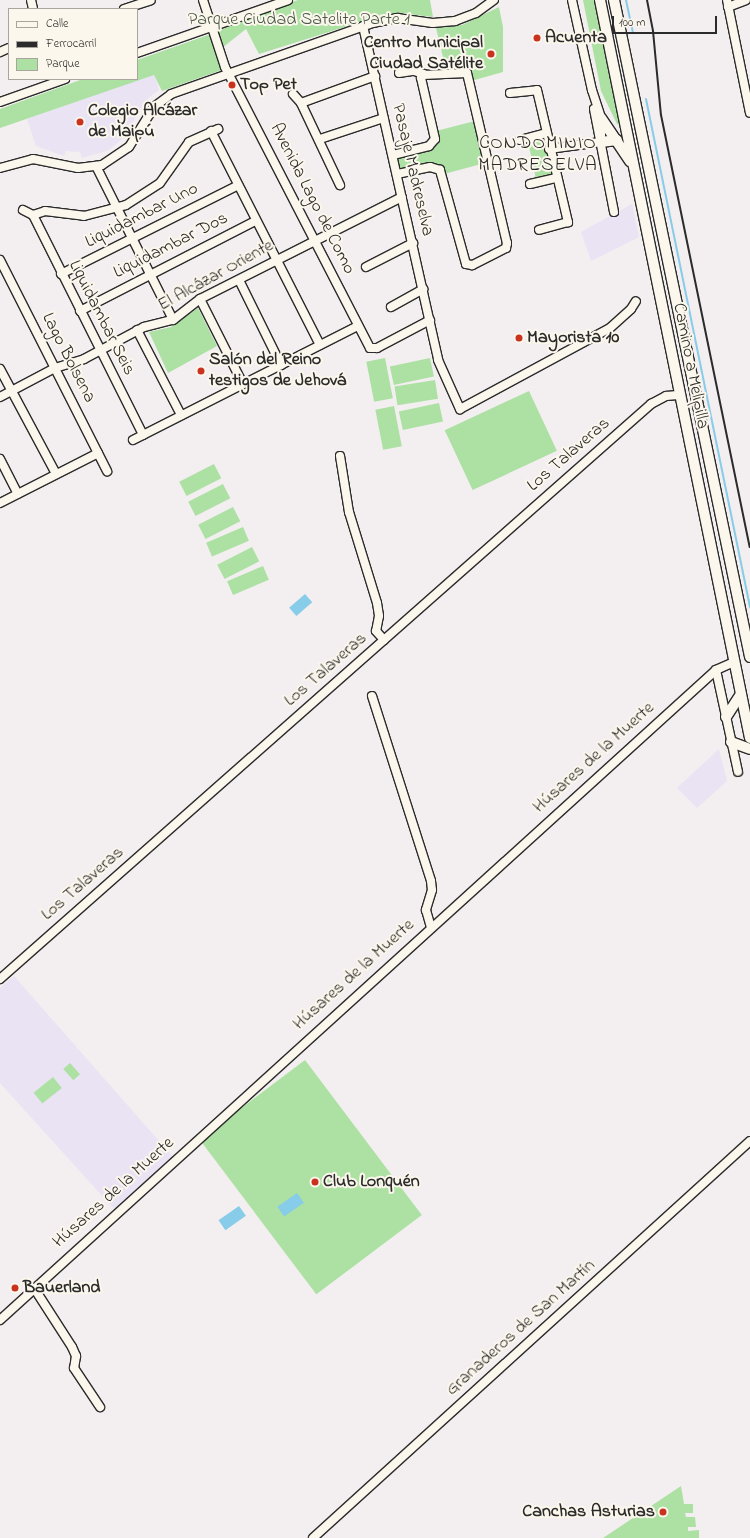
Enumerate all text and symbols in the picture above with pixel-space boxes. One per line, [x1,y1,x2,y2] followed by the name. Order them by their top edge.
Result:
[8,8,138,80] legend
[614,8,719,34] scale bar
[188,9,410,31] park label: Parque Ciudad Satelite Parte 1
[619,14,646,32] text: 100 m
[46,15,68,33] text: Calle
[545,27,607,49] place label: Acuenta
[364,33,483,76] place label: Centro Municipal Ciudad Satélite
[532,33,542,43] marker: Acuenta
[46,35,96,53] text: Ferrocarril
[486,49,496,59] marker: Centro Municipal Ciudad Satélite
[46,55,80,73] text: Parque
[240,74,297,96] place label: Top Pet
[227,80,237,90] marker: Top Pet
[88,101,197,144] place label: Colegio Alcázar de Maipú
[386,102,438,238] street label: Pasaje Madreselva
[75,117,85,127] marker: Colegio Alcázar de Maipú
[265,120,359,278] street label: Avenida Lago de Como
[478,133,598,177] district label: CONDOMINIO MADRESELVA
[82,178,202,254] street label: Liquidambar Uno
[110,208,232,284] street label: Liquidambar Dos
[154,235,278,317] street label: El Alcázar Oriente
[63,257,139,379] street label: Liquidambar Seis
[667,301,713,431] street label: Camino a Melipilla
[36,309,100,407] street label: Lago Bolsena
[527,327,619,349] place label: Mayorista 10
[514,333,524,343] marker: Mayorista 10
[209,350,346,392] place label: Salón del Reino testigos de Jehová
[196,366,206,376] marker: Salón del Reino testigos de Jehová
[523,413,615,497] street label: Los Talaveras
[280,628,372,712] street label: Los Talaveras
[529,698,659,818] street label: Húsares de la Muerte
[37,842,129,926] street label: Los Talaveras
[289,915,419,1035] street label: Húsares de la Muerte
[49,1133,179,1253] street label: Húsares de la Muerte
[323,1171,420,1193] place label: Club Lonquén
[310,1177,320,1187] marker: Club Lonquén
[442,1255,600,1401] street label: Granaderos de San Martín
[23,1277,100,1299] place label: Bauerland
[10,1283,20,1293] marker: Bauerland
[522,1501,655,1523] place label: Canchas Asturias
[658,1507,668,1517] marker: Canchas Asturias

